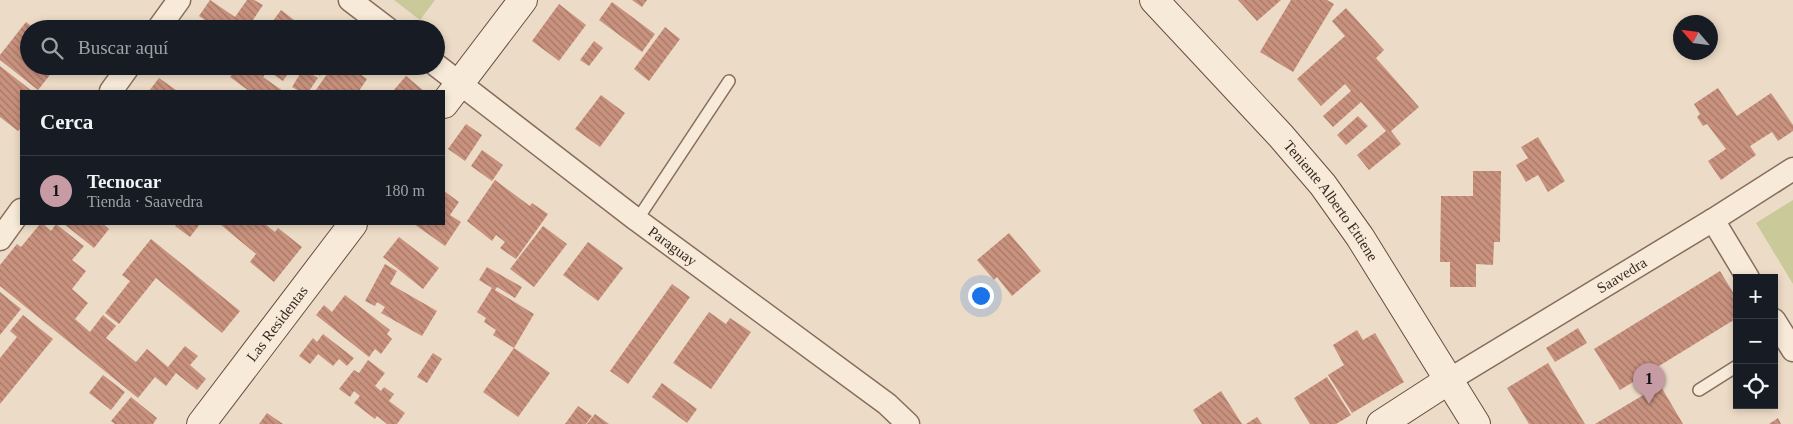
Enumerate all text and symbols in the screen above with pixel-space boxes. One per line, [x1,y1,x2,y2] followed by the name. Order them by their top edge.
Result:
[1673,15,1718,60] north arrow
[20,20,445,75] search box
[38,34,66,62] icon: search
[78,37,168,58] text: Buscar aquí
[40,110,93,134] text: Cerca
[1281,137,1381,264] street label: Teniente Alberto Ettiene
[87,171,161,192] text: Tecnocar
[52,182,60,199] text: 1
[385,182,425,199] text: 180 m
[87,193,203,210] text: Tienda · Saavedra
[645,223,700,269] street label: Paraguay
[1594,254,1650,296] street label: Saavedra
[1733,274,1778,409] map controls
[1733,274,1778,319] button: +
[243,283,311,365] street label: Las Residentas
[968,283,994,309] your location
[1733,319,1778,364] button: −
[1633,363,1665,404] pin: 1
[1733,364,1778,409] button: locate

